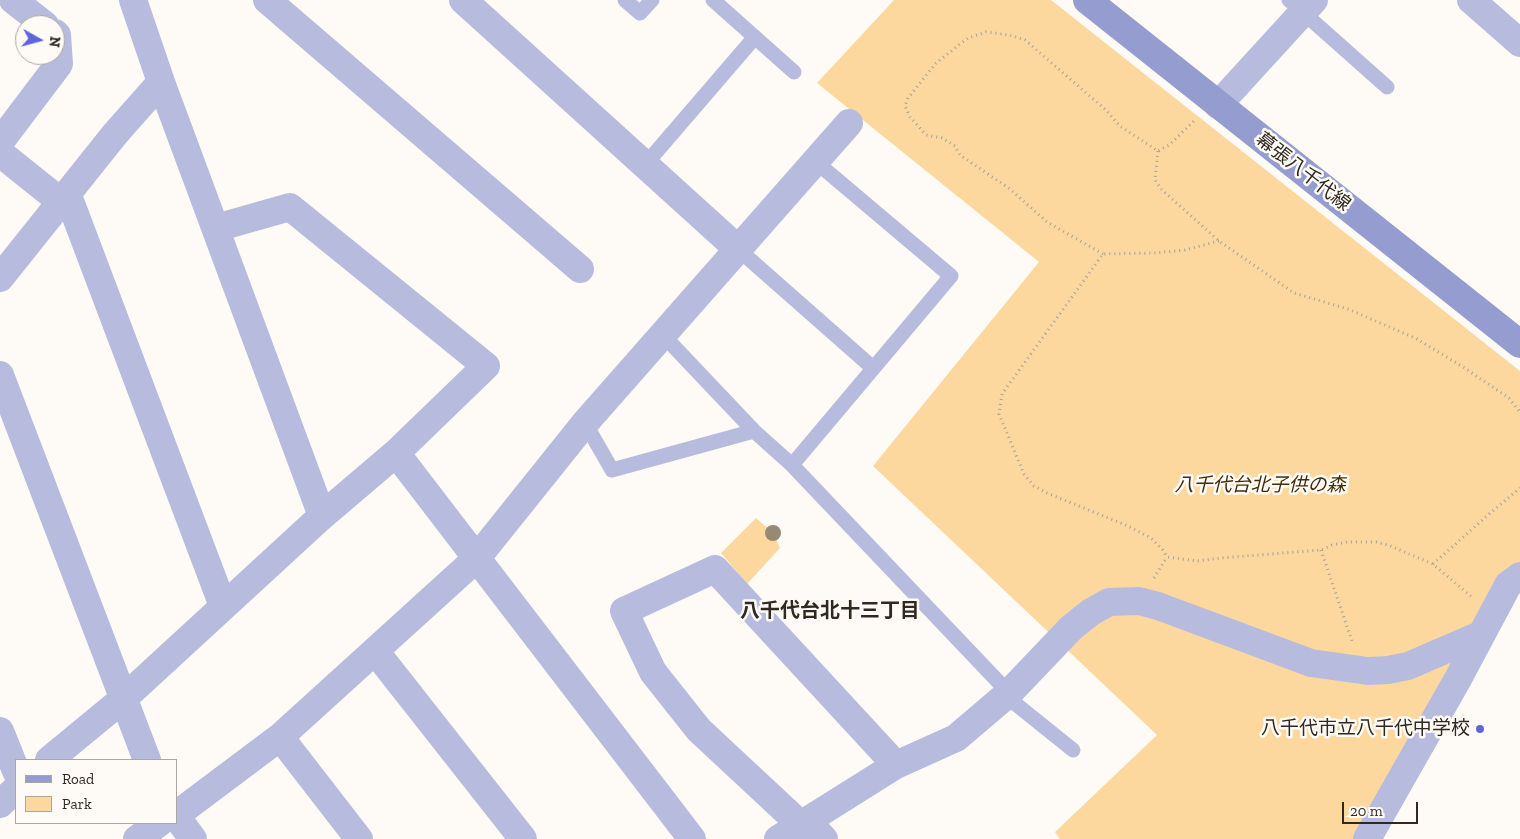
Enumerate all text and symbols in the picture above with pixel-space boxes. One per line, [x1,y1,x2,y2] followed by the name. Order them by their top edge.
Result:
[15,15,65,65] north arrow
[45,35,63,48] text: N
[1251,128,1355,216] street label: 幕張八千代線
[1175,475,1345,497] park label: 八千代台北子供の森
[740,599,920,623] district label: 八千代台北十三丁目
[1261,718,1470,740] place label: 八千代市立八千代中学校
[1474,723,1486,735] marker: 八千代市立八千代中学校
[15,759,178,824] legend
[62,770,94,788] text: Road
[1345,792,1421,824] scale bar
[62,795,92,813] text: Park
[1350,802,1383,820] text: 20 m

